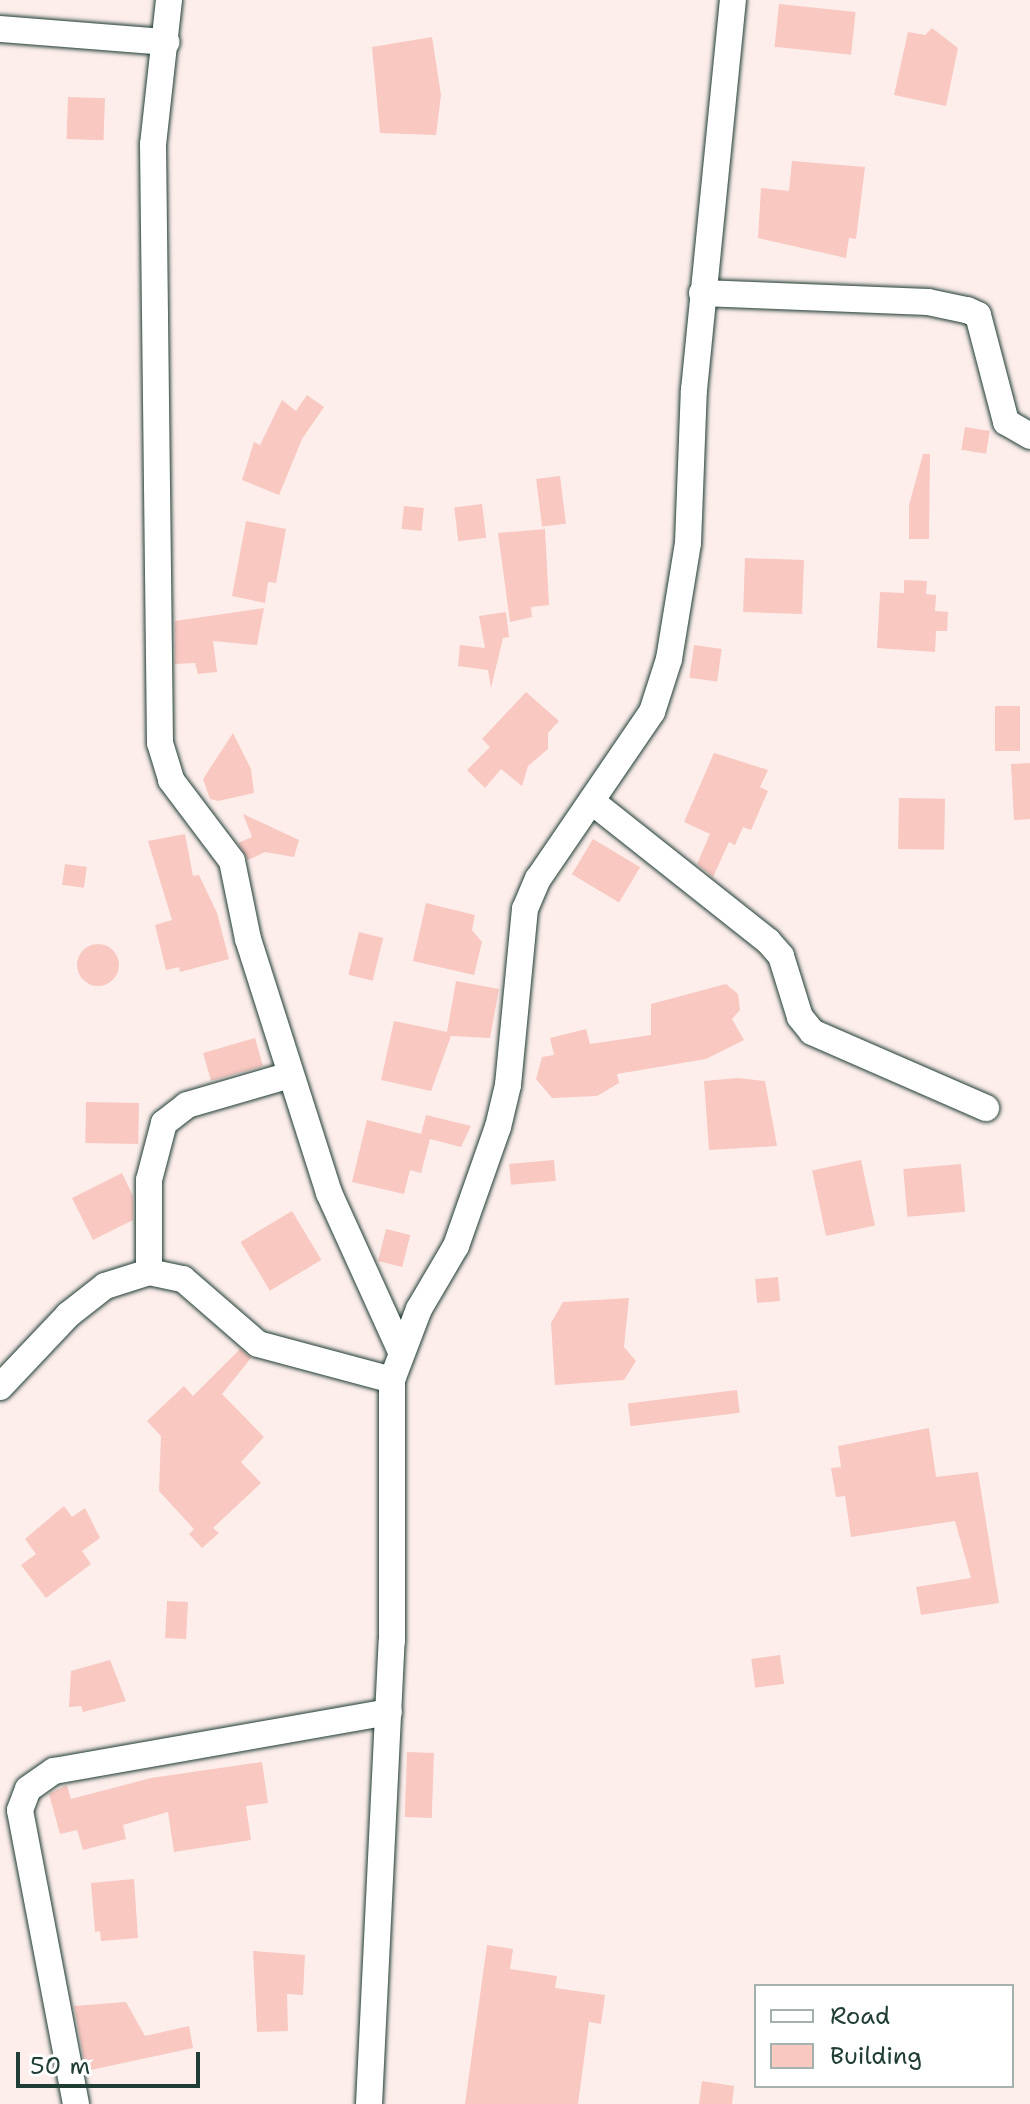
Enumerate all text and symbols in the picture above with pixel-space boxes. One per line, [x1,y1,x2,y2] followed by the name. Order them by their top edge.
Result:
[754,1984,1014,2088] legend
[830,2000,890,2032] text: Road
[20,2036,204,2086] scale bar
[830,2040,922,2072] text: Building
[30,2050,90,2082] text: 50 m

